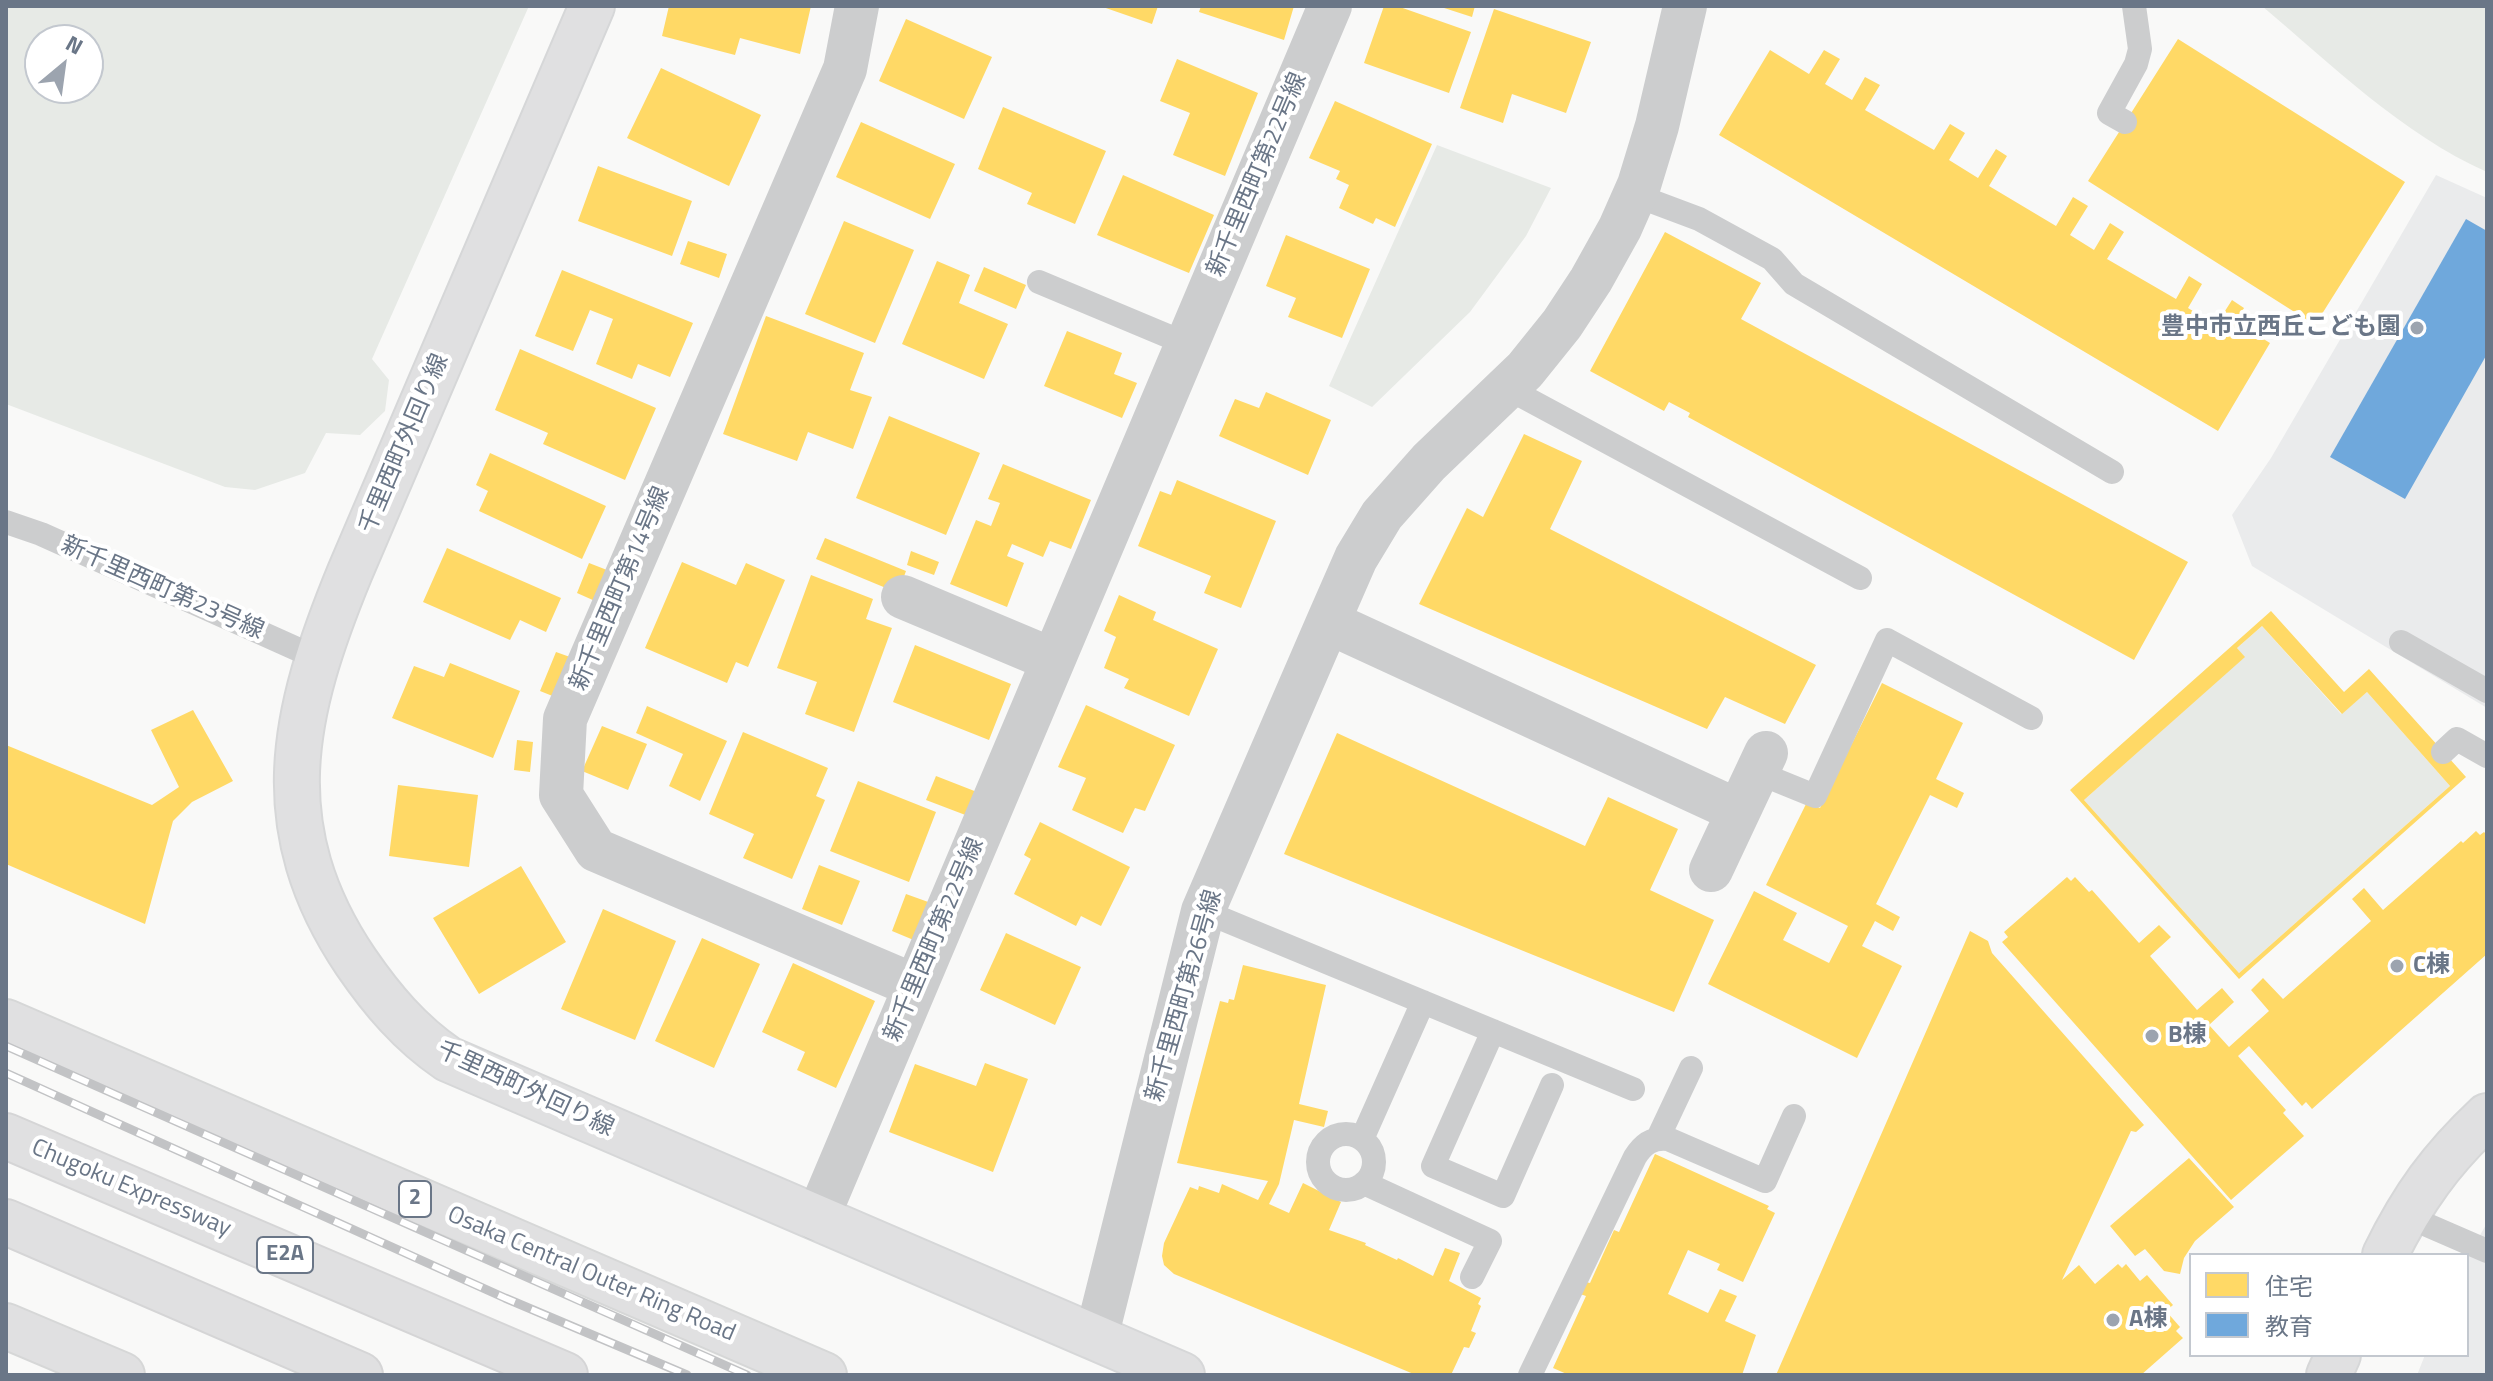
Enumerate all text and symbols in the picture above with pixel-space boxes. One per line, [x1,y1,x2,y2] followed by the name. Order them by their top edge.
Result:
[24,24,104,104] north arrow
[60,26,90,63] text: N
[1202,69,1314,281] street label: 新千里西町第22号線
[2161,314,2401,342] place label: 豊中市立西丘こども園
[2408,319,2426,337] marker: 豊中市立西丘こども園
[354,350,456,538] street label: 千里西町外回り線
[565,483,677,695] street label: 新千里西町第14号線
[56,531,268,647] street label: 新千里西町第23号線
[879,834,991,1046] street label: 新千里西町第22号線
[1141,887,1229,1105] street label: 新千里西町第26号線
[2413,952,2450,980] place label: C棟
[2388,957,2406,975] marker: C棟
[2168,1022,2207,1050] place label: B棟
[2143,1027,2161,1045] marker: B棟
[432,1036,618,1144] street label: 千里西町外回り線
[27,1134,235,1244] street label: Chugoku Expressway
[399,1181,431,1217] road number: 2
[443,1201,739,1349] street label: Osaka Central Outer Ring Road
[257,1237,313,1273] road number: E2A
[2189,1253,2469,1357] legend
[2265,1268,2313,1304] text: 住宅
[2129,1306,2167,1334] place label: A棟
[2265,1308,2313,1344] text: 教育
[2104,1311,2122,1329] marker: A棟

